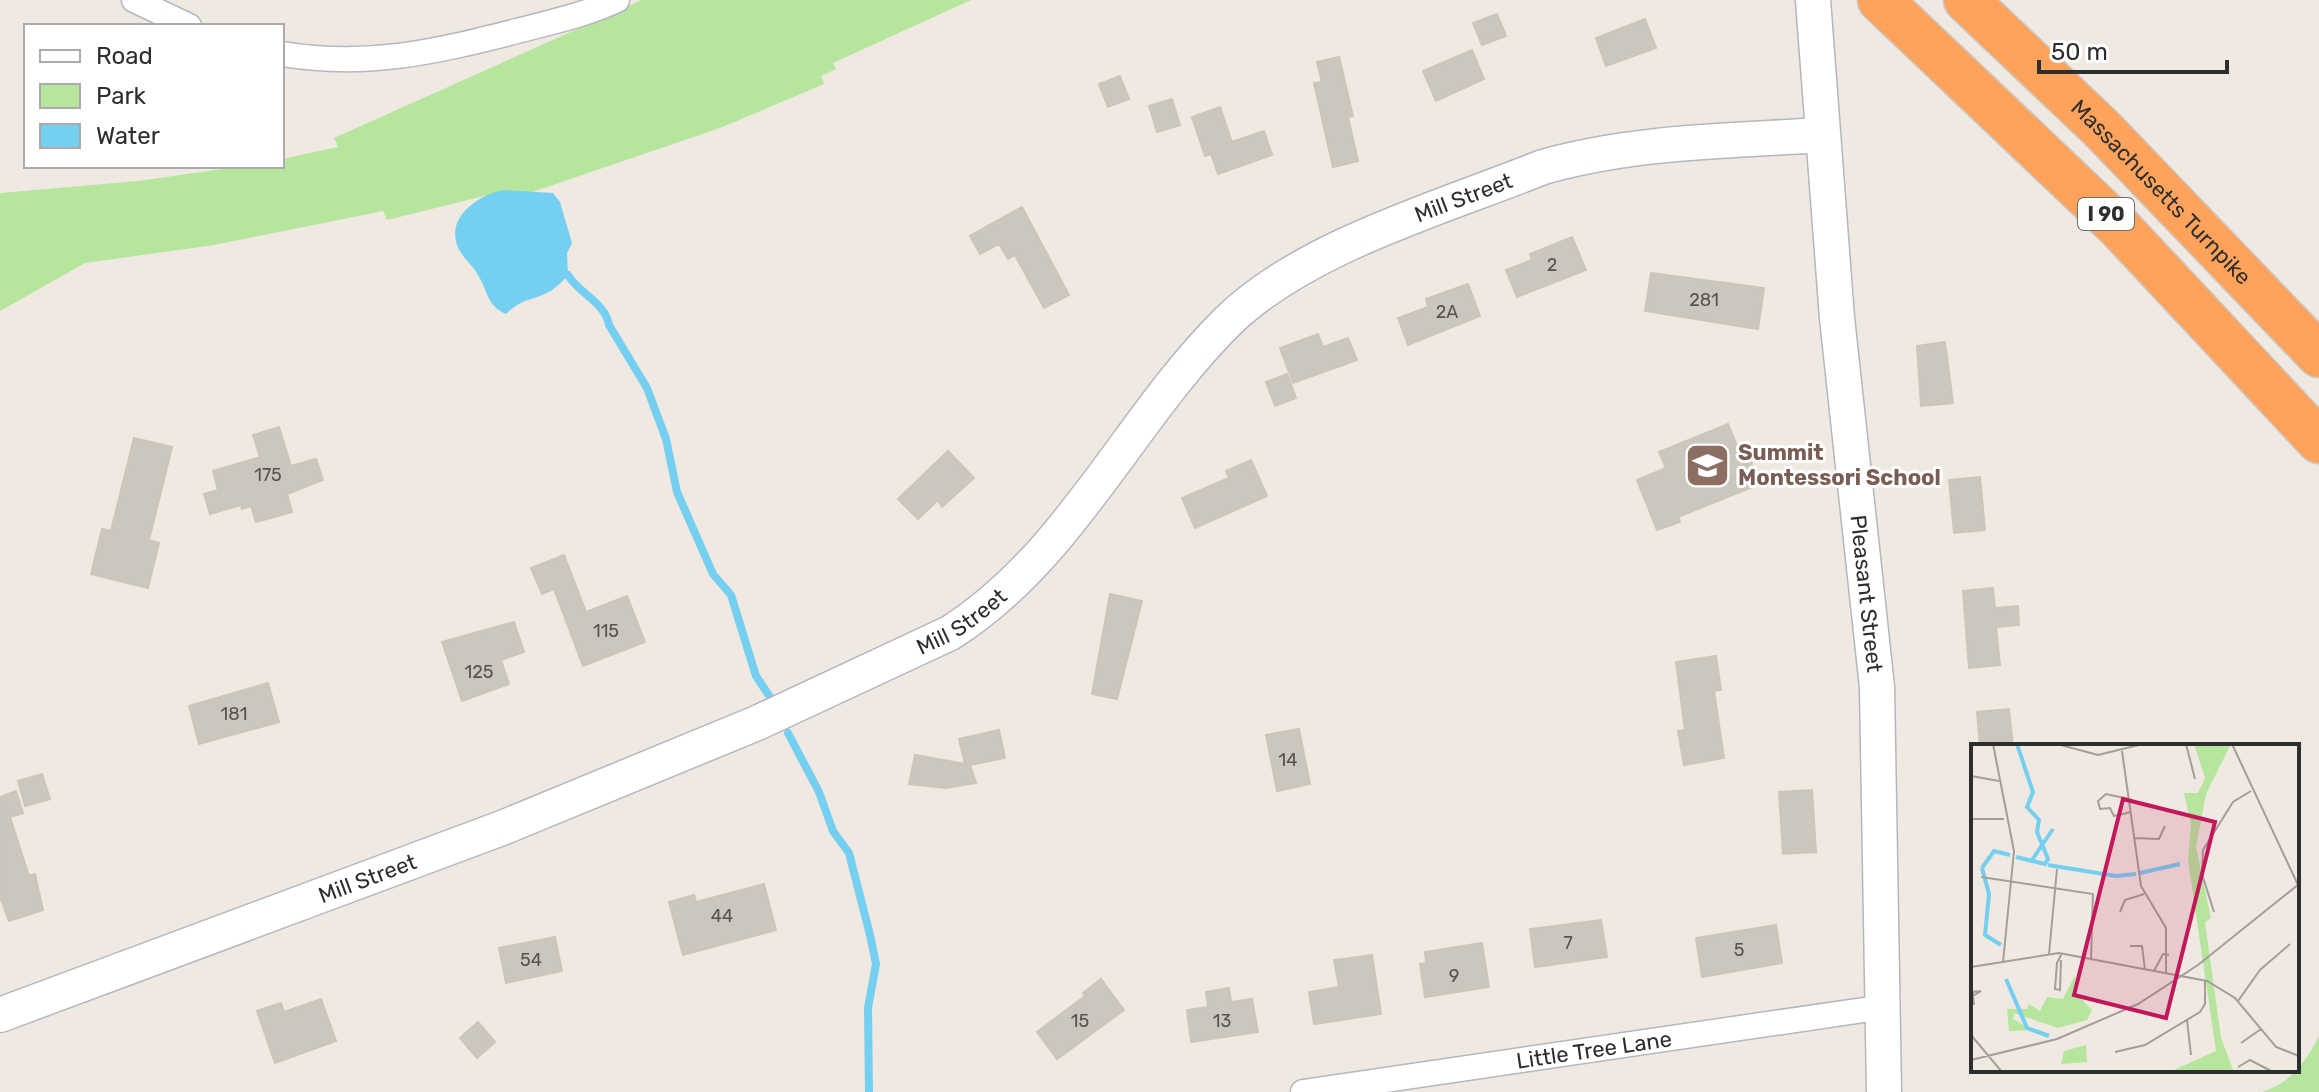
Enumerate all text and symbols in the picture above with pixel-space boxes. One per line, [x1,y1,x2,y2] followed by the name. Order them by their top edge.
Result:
[24,24,284,168] legend
[2039,24,2227,74] scale bar
[2051,38,2108,66] text: 50 m
[96,42,153,70] text: Road
[96,82,147,110] text: Park
[2066,94,2257,290] street label: Massachusetts Turnpike
[96,122,160,150] text: Water
[1410,167,1516,228] street label: Mill Street
[2078,198,2134,230] road number: I 90
[1547,254,1557,276] house number: 2
[1689,289,1719,311] house number: 281
[1436,301,1458,323] house number: 2A
[1738,439,1941,491] place label: Summit Montessori School
[1683,441,1731,489] school or university icon: Summit Montessori School
[254,464,282,486] house number: 175
[1845,513,1889,674] street label: Pleasant Street
[912,582,1012,660] street label: Mill Street
[593,620,619,642] house number: 115
[465,661,493,683] house number: 125
[221,703,247,725] house number: 181
[1971,744,2299,1072] inset map
[1279,749,1297,771] house number: 14
[315,847,420,909] street label: Mill Street
[711,905,733,927] house number: 44
[1563,932,1573,954] house number: 7
[1734,939,1744,961] house number: 5
[520,949,542,971] house number: 54
[1449,965,1459,987] house number: 9
[1071,1010,1089,1032] house number: 15
[1213,1010,1231,1032] house number: 13
[1514,1025,1673,1074] street label: Little Tree Lane

